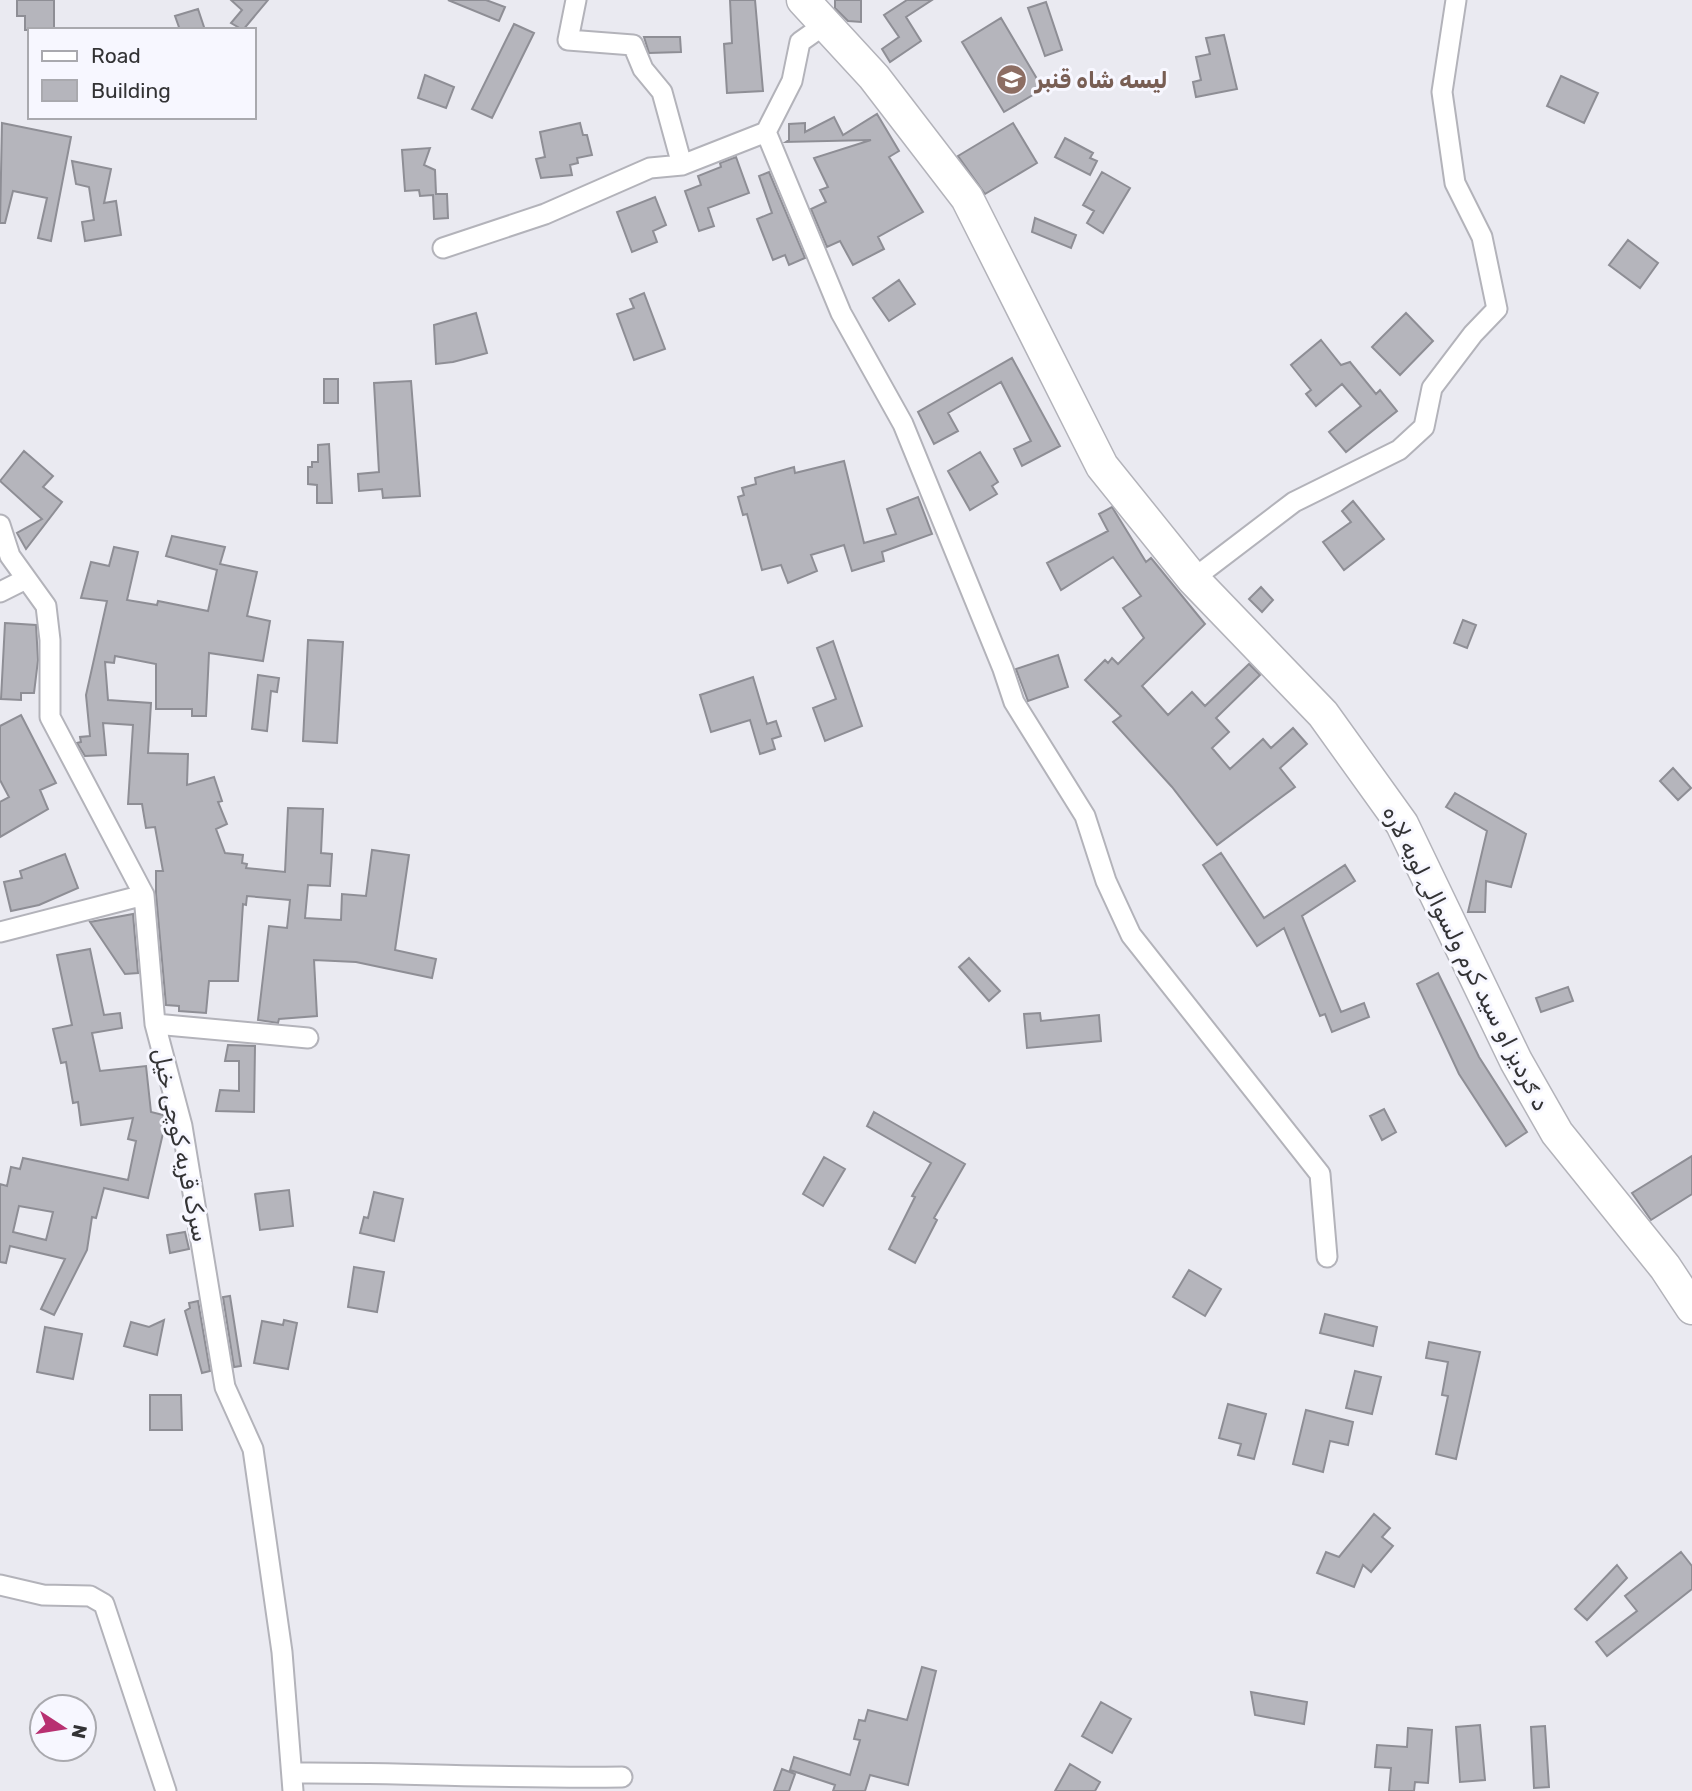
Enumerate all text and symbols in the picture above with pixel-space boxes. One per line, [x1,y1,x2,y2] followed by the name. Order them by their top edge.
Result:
[28,28,256,119] legend
[91,43,141,68] text: Road
[995,63,1029,97] school or university icon: لیسه شاه قنبر
[1033,66,1168,94] place label: لیسه شاه قنبر
[91,78,171,103] text: Building
[1376,801,1555,1116] street label: د ګردیز او سید کرم ولسوالۍ لویه لاره
[147,1046,215,1244] street label: سرک قریه کوچی خیل
[28,1693,98,1763] north arrow
[66,1722,92,1741] text: N

